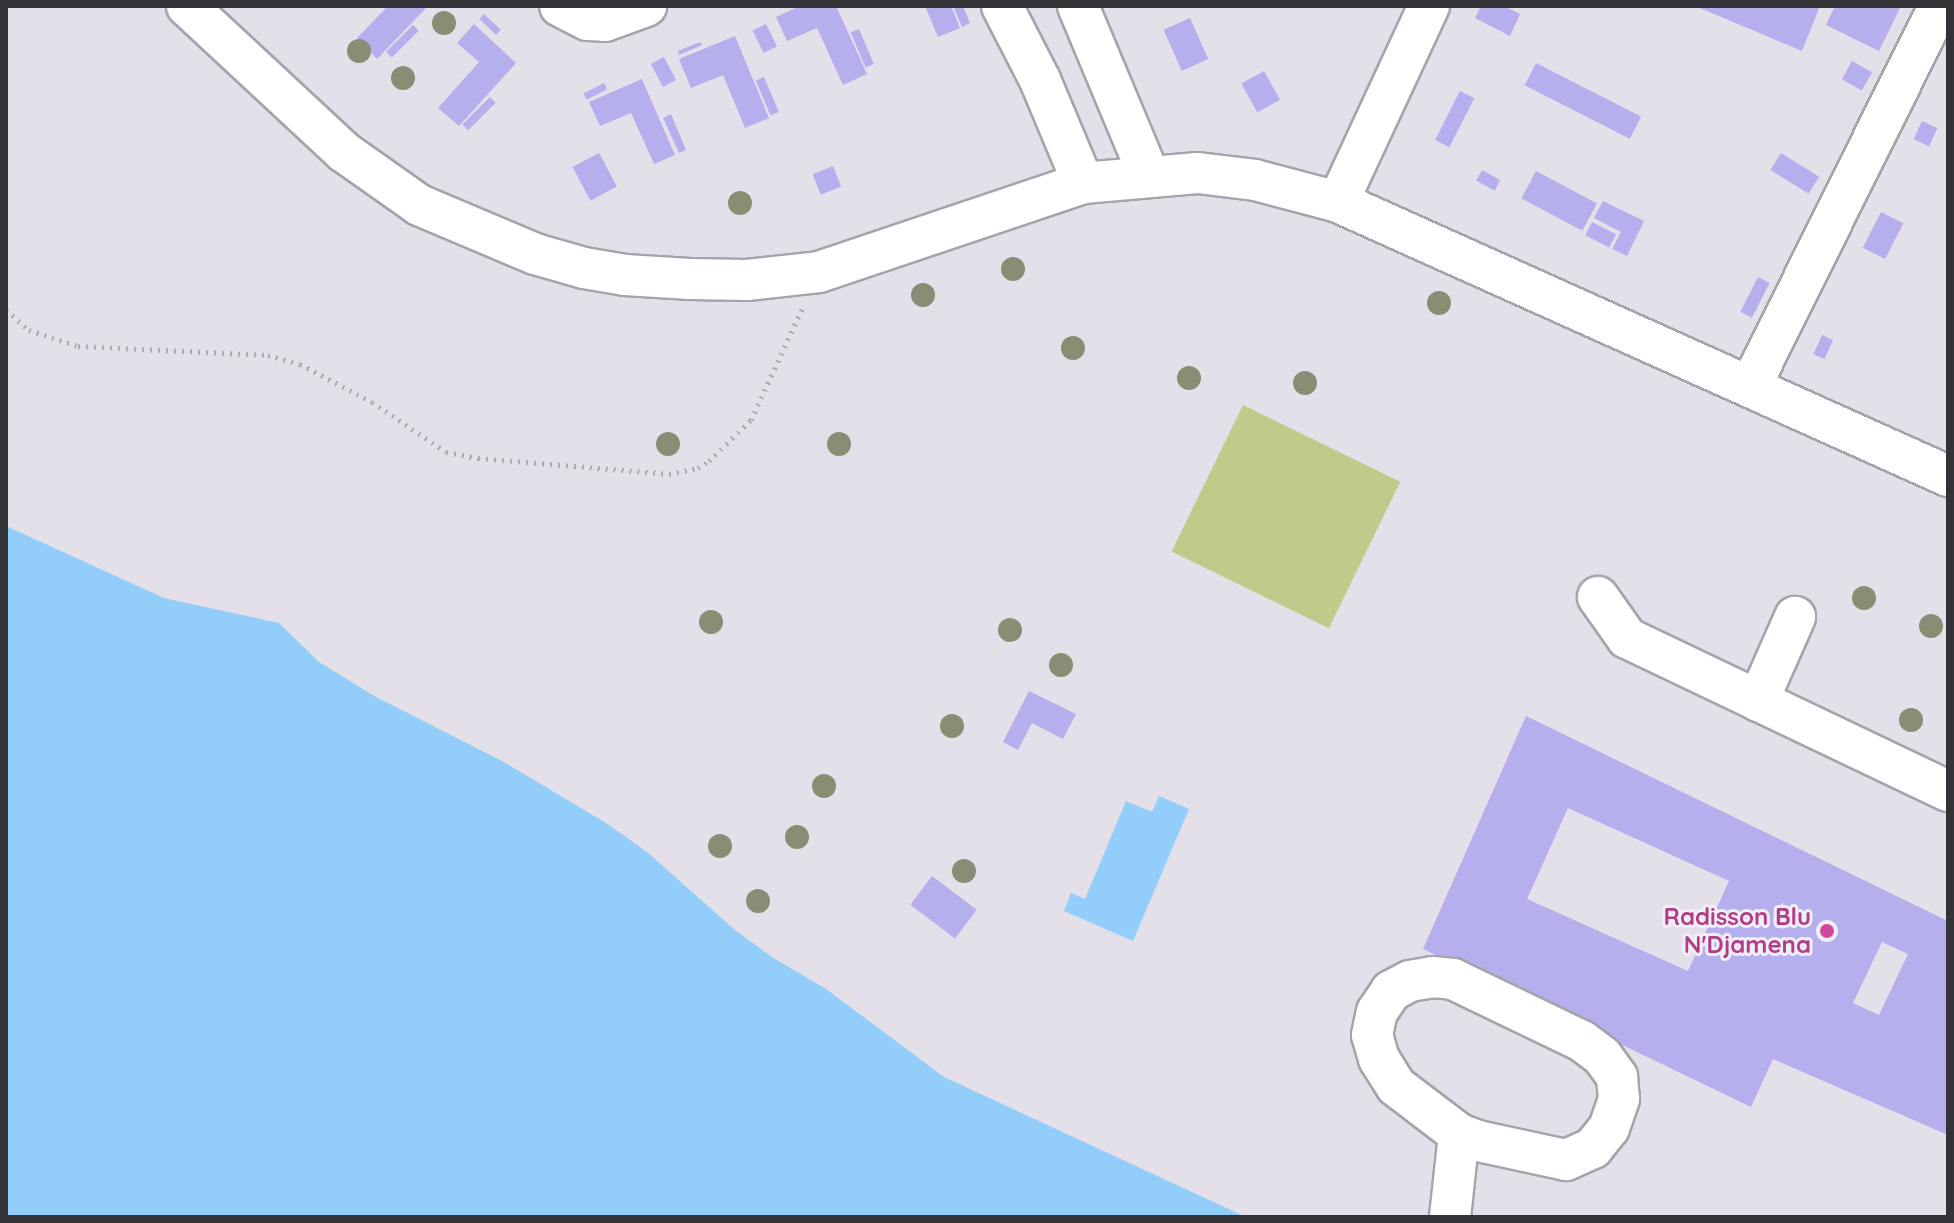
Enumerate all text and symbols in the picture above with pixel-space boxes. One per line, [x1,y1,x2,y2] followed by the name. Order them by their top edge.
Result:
[1663,903,1811,959] place label: Radisson Blu N'Djamena
[1818,922,1836,940] marker: Radisson Blu N'Djamena

